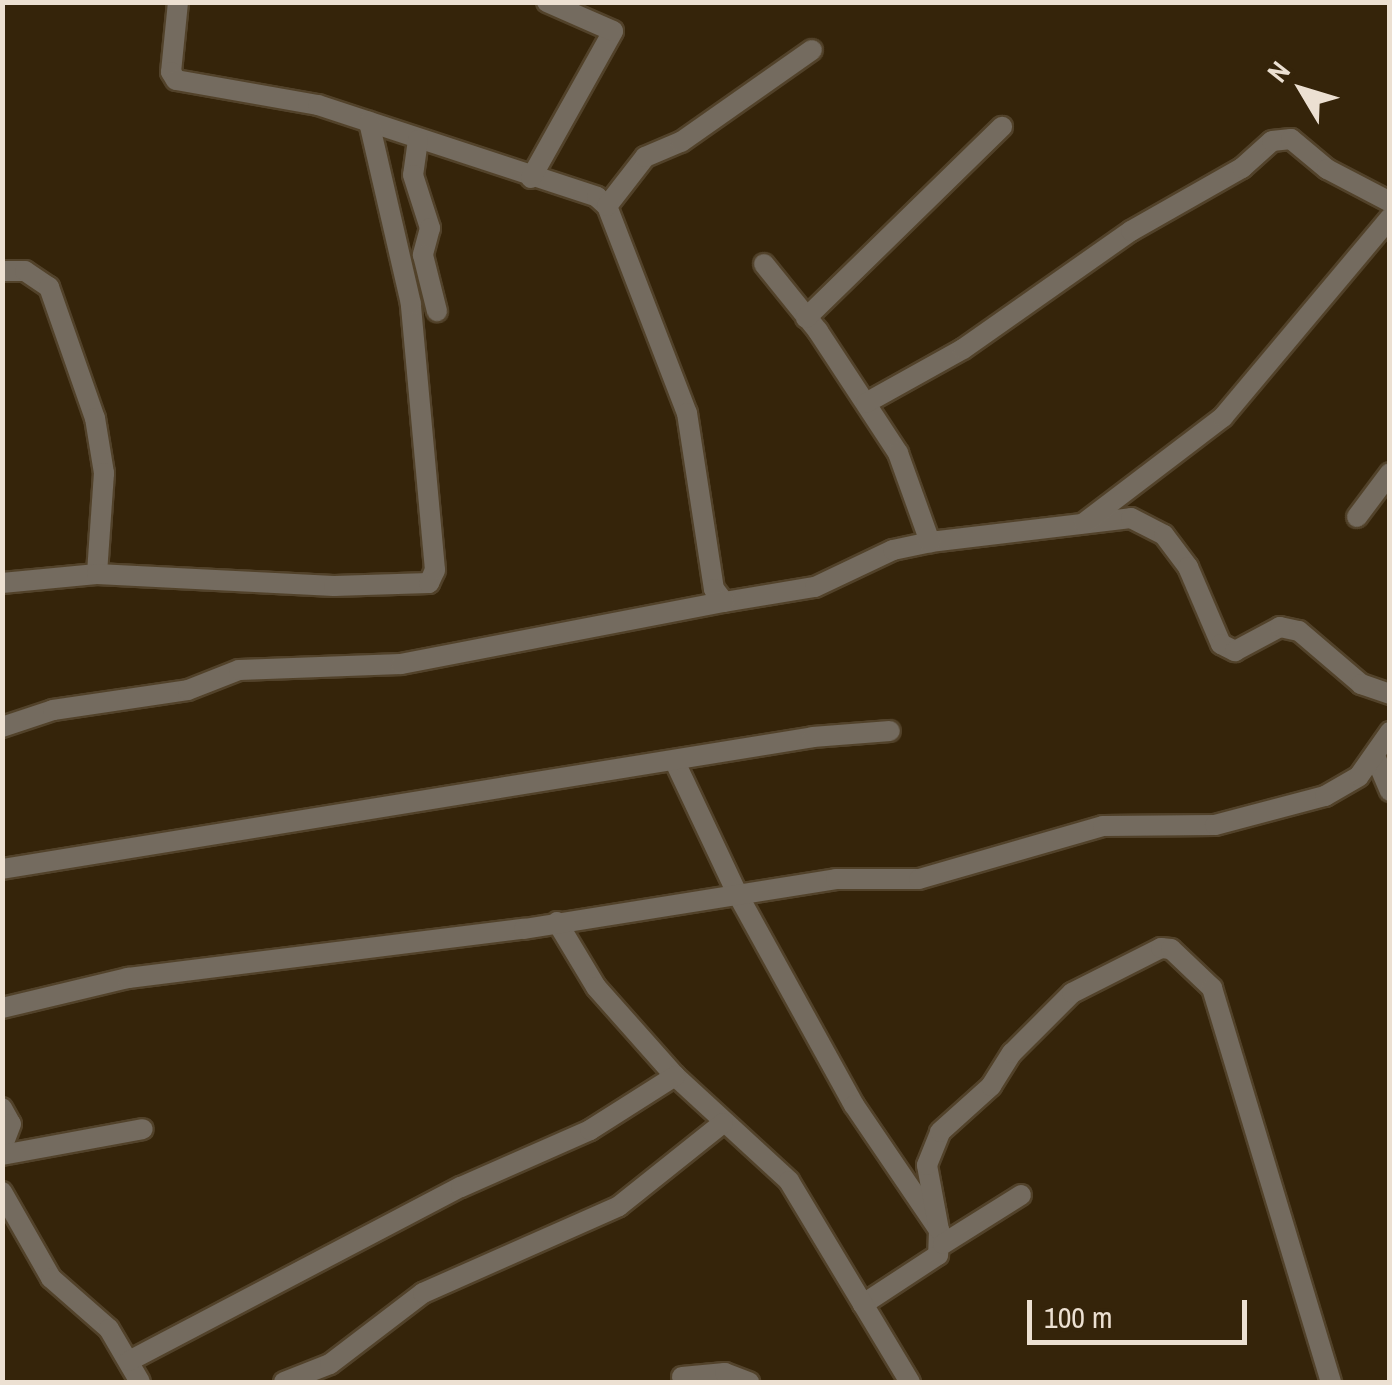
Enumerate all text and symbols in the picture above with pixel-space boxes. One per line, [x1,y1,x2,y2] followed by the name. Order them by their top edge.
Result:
[1252,40,1352,140] north arrow
[1258,53,1298,90] text: N
[1032,1280,1252,1342] scale bar
[1044,1297,1112,1337] text: 100 m

